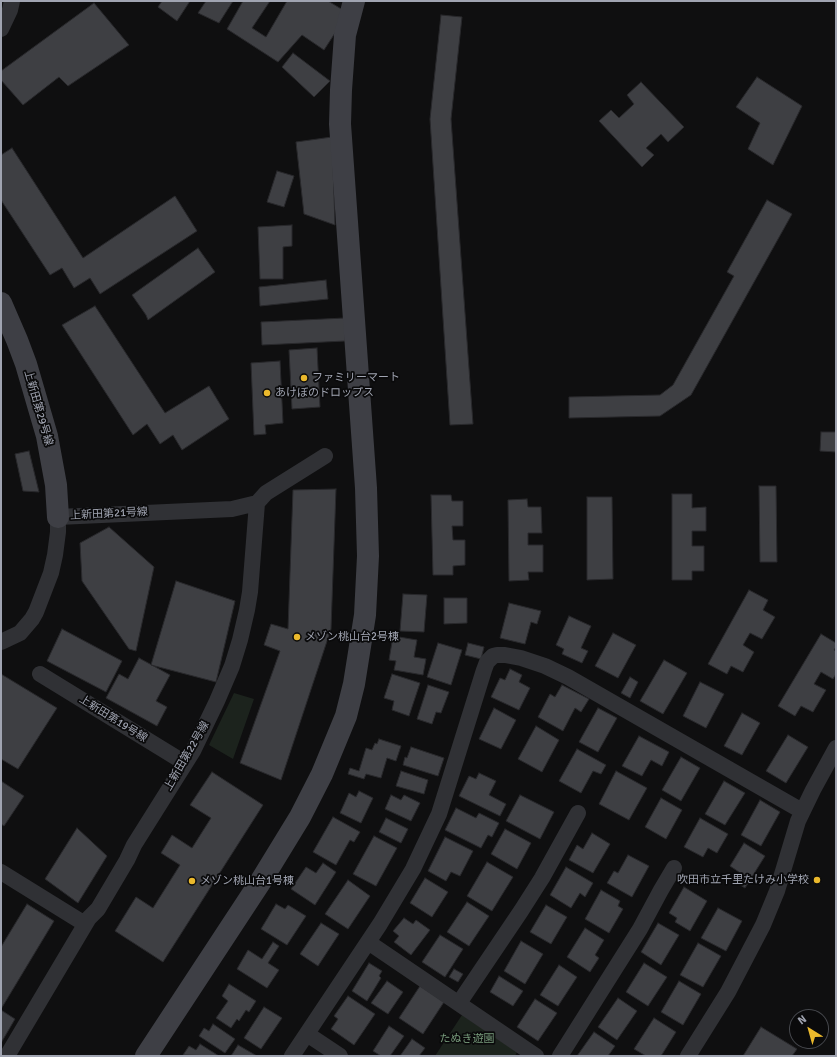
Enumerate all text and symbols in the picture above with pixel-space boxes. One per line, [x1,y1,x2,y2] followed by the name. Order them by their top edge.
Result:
[21,369,55,447] street label: 上新田第29号線
[312,371,400,385] place label: ファミリーマート
[299,373,309,383] marker: ファミリーマート
[275,386,374,400] place label: あけぼのドロップス
[262,388,272,398] marker: あけぼのドロップス
[70,505,148,523] street label: 上新田第21号線
[305,630,399,644] place label: メゾン桃山台2号棟
[292,632,302,642] marker: メゾン桃山台2号棟
[76,693,150,745] street label: 上新田第19号線
[162,719,212,793] street label: 上新田第22号線
[677,873,809,887] place label: 吹田市立千里たけみ小学校
[200,874,294,888] place label: メゾン桃山台1号棟
[812,875,822,885] marker: 吹田市立千里たけみ小学校
[187,876,197,886] marker: メゾン桃山台1号棟
[789,1009,829,1049] north arrow
[795,1012,809,1027] text: N
[440,1032,494,1046] park label: たぬき遊園

